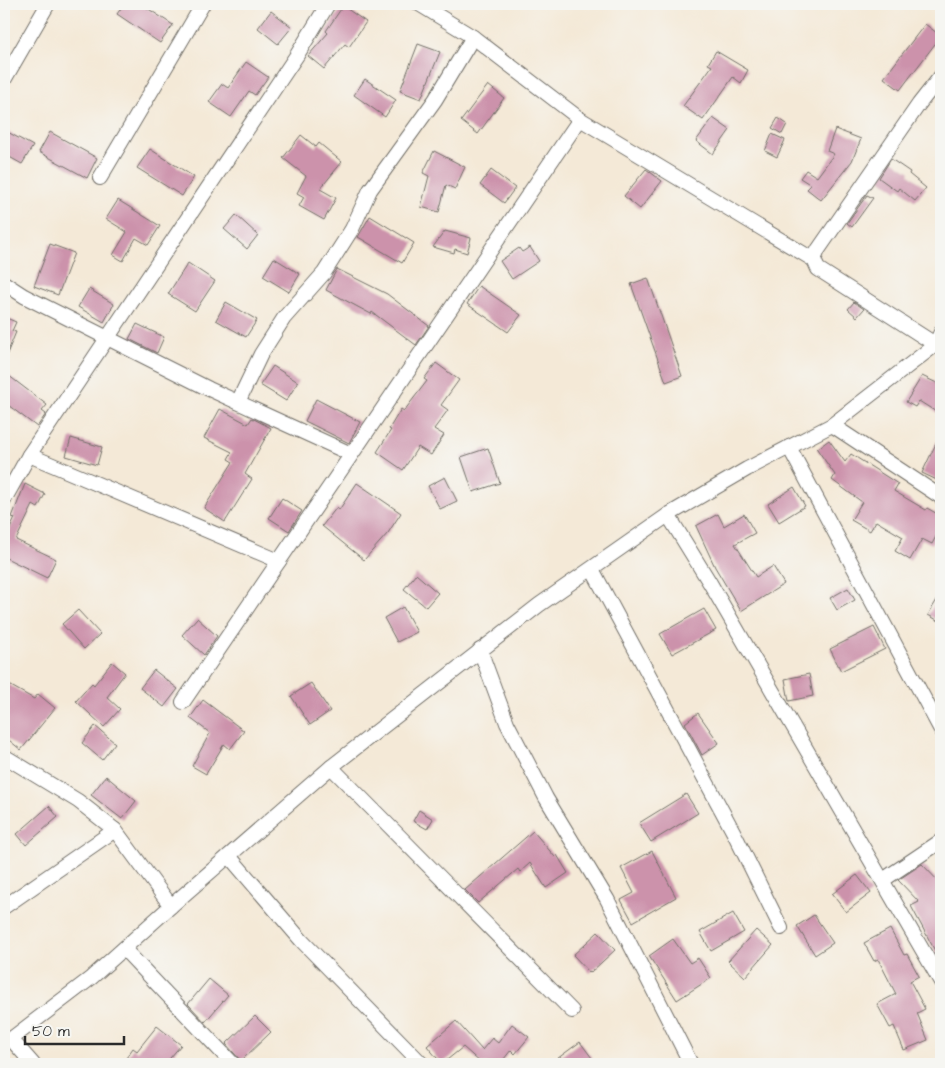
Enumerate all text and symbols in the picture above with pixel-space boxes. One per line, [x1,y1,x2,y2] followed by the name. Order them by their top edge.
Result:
[25,1013,124,1045] scale bar
[32,1021,70,1042] text: 50 m

